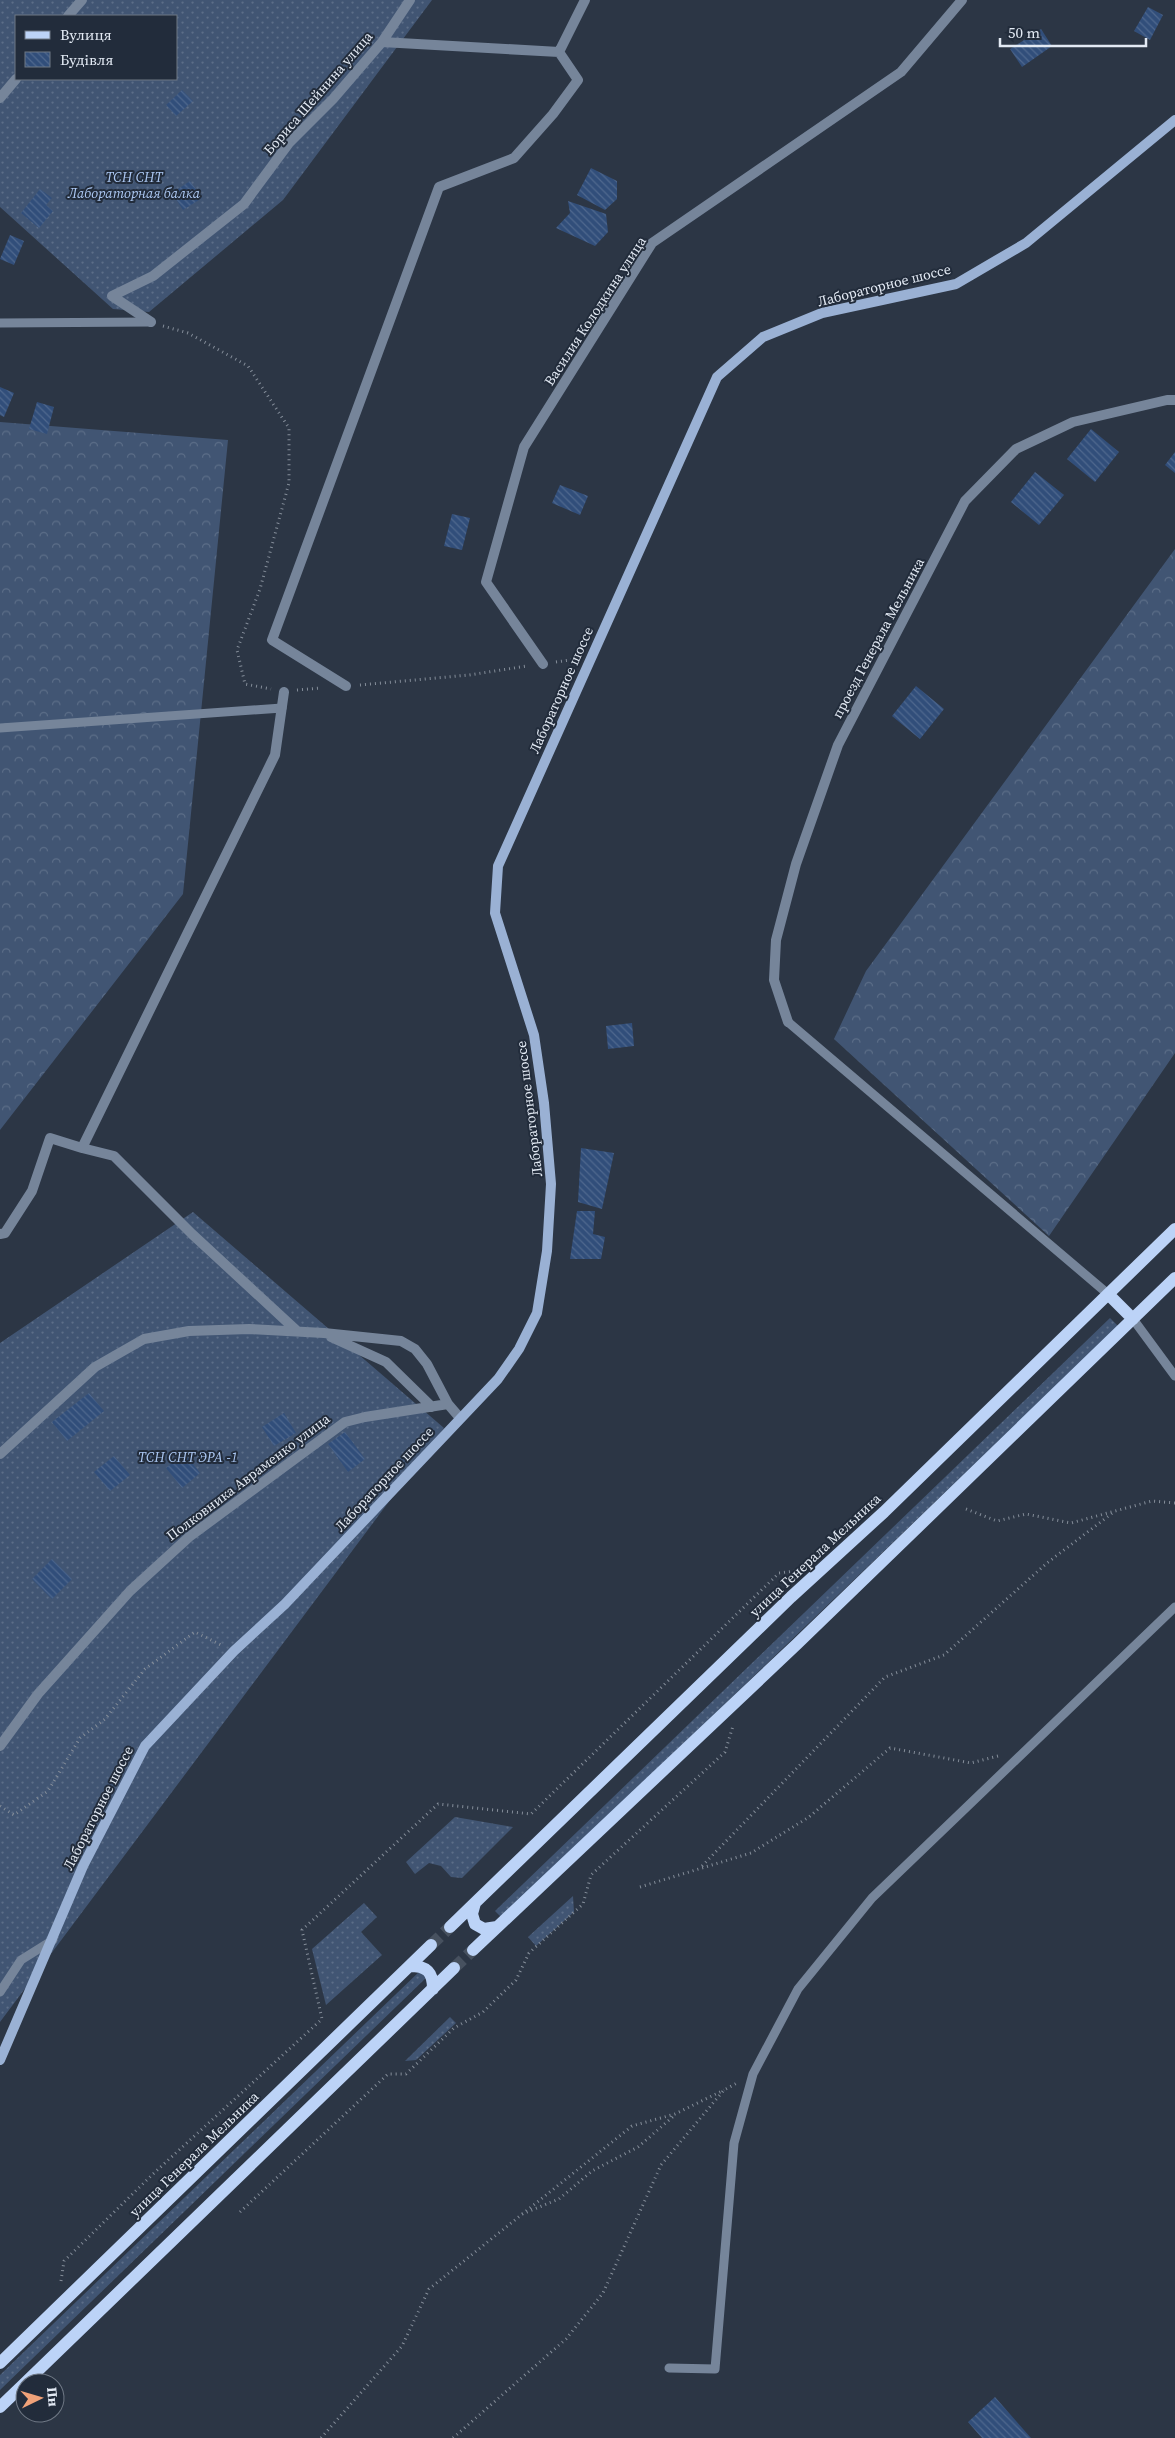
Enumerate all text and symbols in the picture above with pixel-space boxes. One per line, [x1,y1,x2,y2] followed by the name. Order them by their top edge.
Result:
[15,15,178,80] legend
[1000,15,1146,47] scale bar
[1008,22,1040,43] text: 50 m
[60,24,112,45] text: Вулиця
[259,26,378,159] street label: Бориса Шейнина улица
[60,49,113,70] text: Будівля
[67,167,201,203] park label: ТСН СНТ Лабораторная балка
[539,232,651,390] street label: Василия Колодкина улица
[815,259,953,311] street label: Лабораторное шоссе
[827,553,929,722] street label: проезд Генерала Мельника
[524,623,598,757] street label: Лабораторное шоссе
[511,1040,547,1178] street label: Лабораторное шоссе
[162,1408,335,1545] street label: Полковника Авраменко улица
[330,1422,438,1536] street label: Лабораторное шоссе
[138,1447,238,1467] park label: ТСН СНТ ЭРА -1
[745,1488,886,1621] street label: улица Генерала Мельника
[58,1742,138,1874] street label: Лабораторное шоссе
[125,2086,264,2221] street label: улица Генерала Мельника
[15,2373,65,2423] north arrow
[42,2386,64,2407] text: Пн

